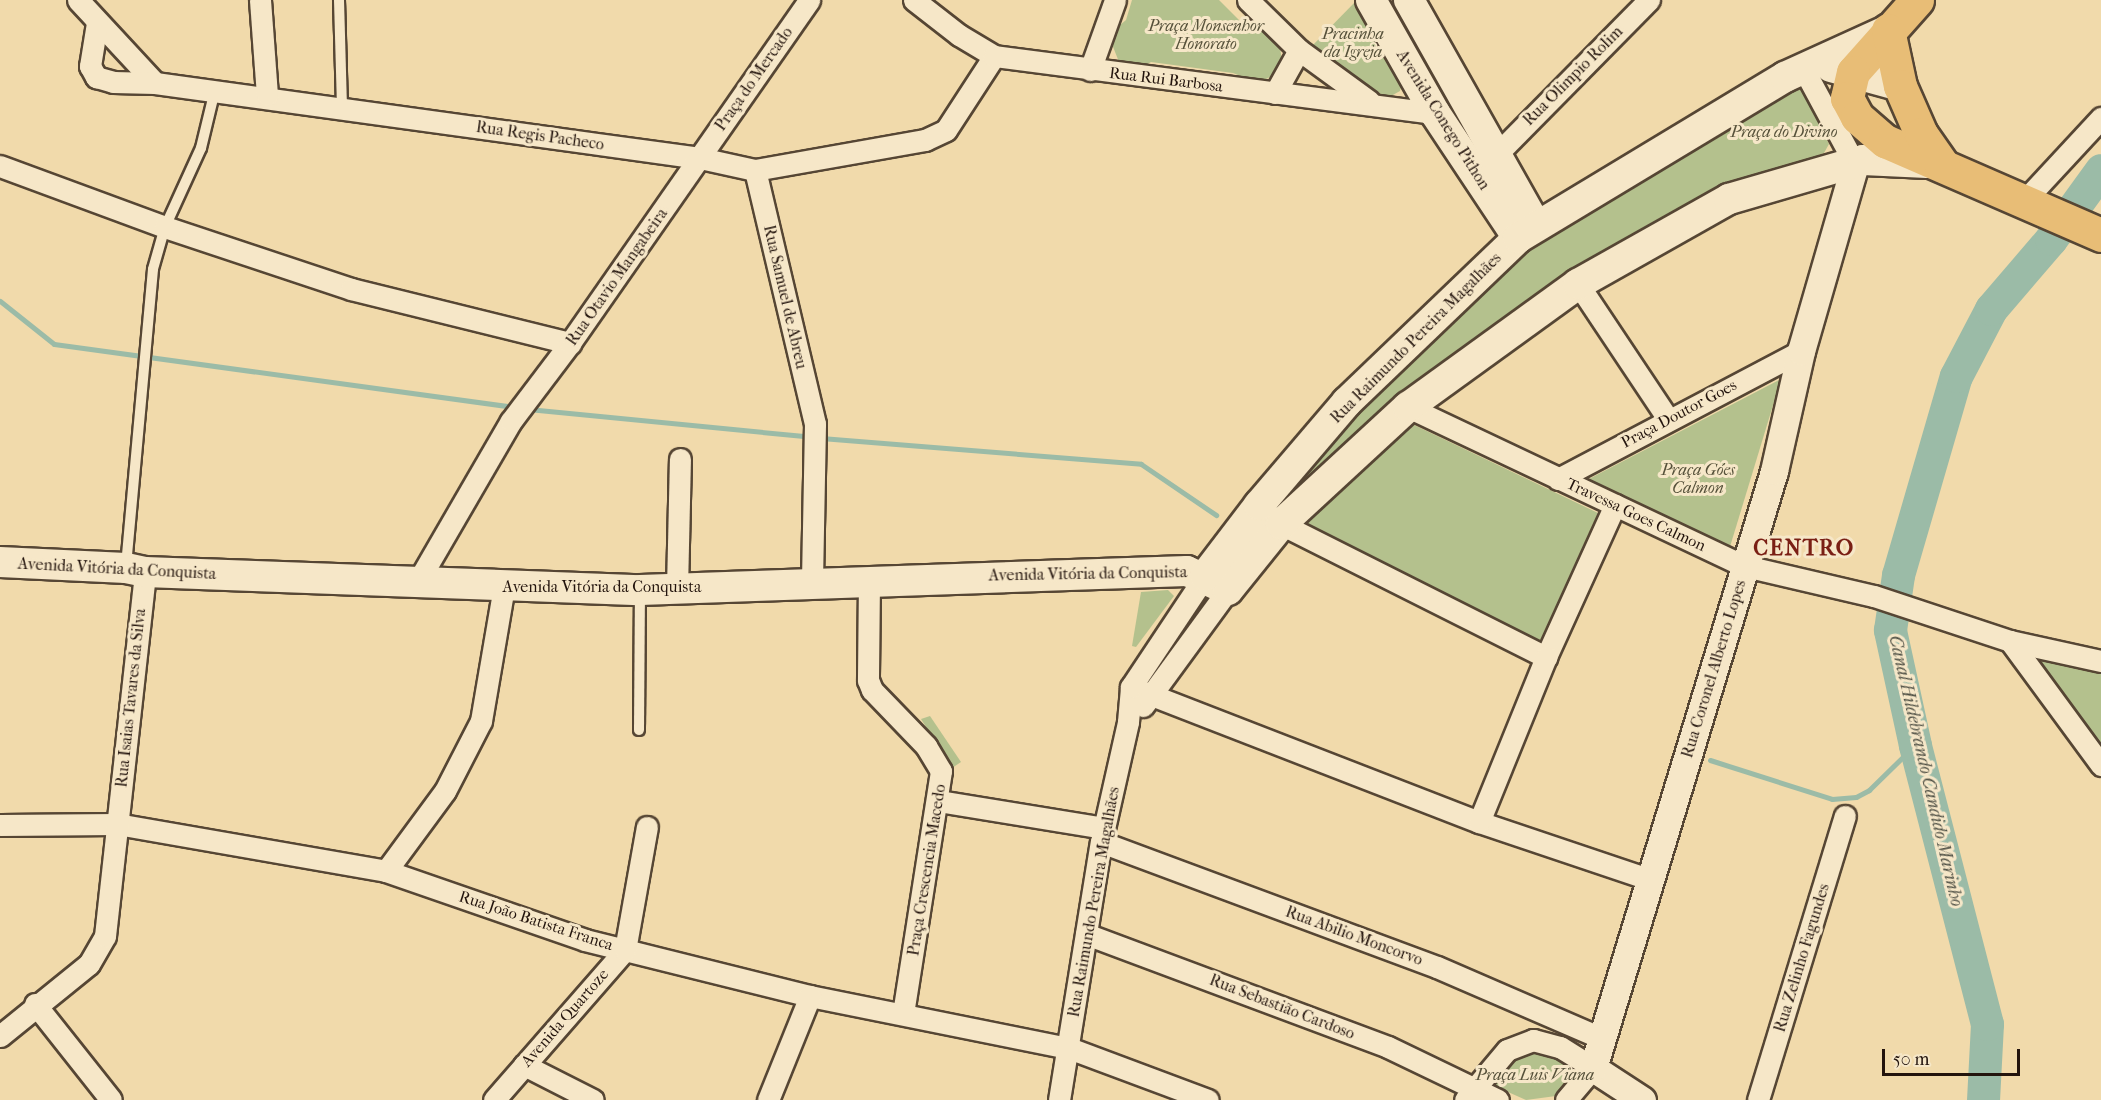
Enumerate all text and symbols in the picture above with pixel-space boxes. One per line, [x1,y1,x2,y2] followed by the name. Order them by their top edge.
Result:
[1148,16,1264,54] park label: Praça Monsenhor Honorato
[1519,22,1627,130] street label: Rua Olimpio Rolim
[711,23,797,135] street label: Praça do Mercado
[1322,24,1384,62] park label: Pracinha da Igreja
[1392,47,1494,193] street label: Avenida Conego Pithon
[1108,64,1224,96] street label: Rua Rui Barbosa
[475,118,605,154] street label: Rua Regis Pacheco
[1730,122,1838,142] park label: Praça do Divino
[562,205,672,349] street label: Rua Otavio Mangabeira
[759,223,811,371] street label: Rua Samuel de Abreu
[1327,249,1505,427] street label: Rua Raimundo Pereira Magalhães
[1618,375,1740,453] street label: Praça Doutor Goes
[1661,460,1735,498] park label: Praça Góes Calmon
[1563,474,1709,556] street label: Travessa Goes Calmon
[1753,536,1855,562] district label: CENTRO
[17,554,217,584] street label: Avenida Vitória da Conquista
[988,563,1188,585] street label: Avenida Vitória da Conquista
[503,577,701,597] street label: Avenida Vitória da Conquista
[1678,578,1750,760] street label: Rua Coronel Alberto Lopes
[112,608,150,788] street label: Rua Isaias Tavares da Silva
[1883,633,1967,909] water label: Canal Hildebrando Candido Marinho
[904,783,950,957] street label: Praça Crescencia Macedo
[1064,785,1124,1019] street label: Rua Raimundo Pereira Magalhães
[1770,881,1834,1035] street label: Rua Zelinho Fagundes
[456,887,616,955] street label: Rua João Batista Franca
[1283,902,1425,970] street label: Rua Abilio Moncorvo
[517,965,613,1071] street label: Avenida Quartoze
[1207,970,1357,1044] street label: Rua Sebastião Cardoso
[1885,1037,2023,1075] scale bar
[1893,1049,1929,1070] text: 50 m
[1476,1065,1594,1085] park label: Praça Luis Viana

